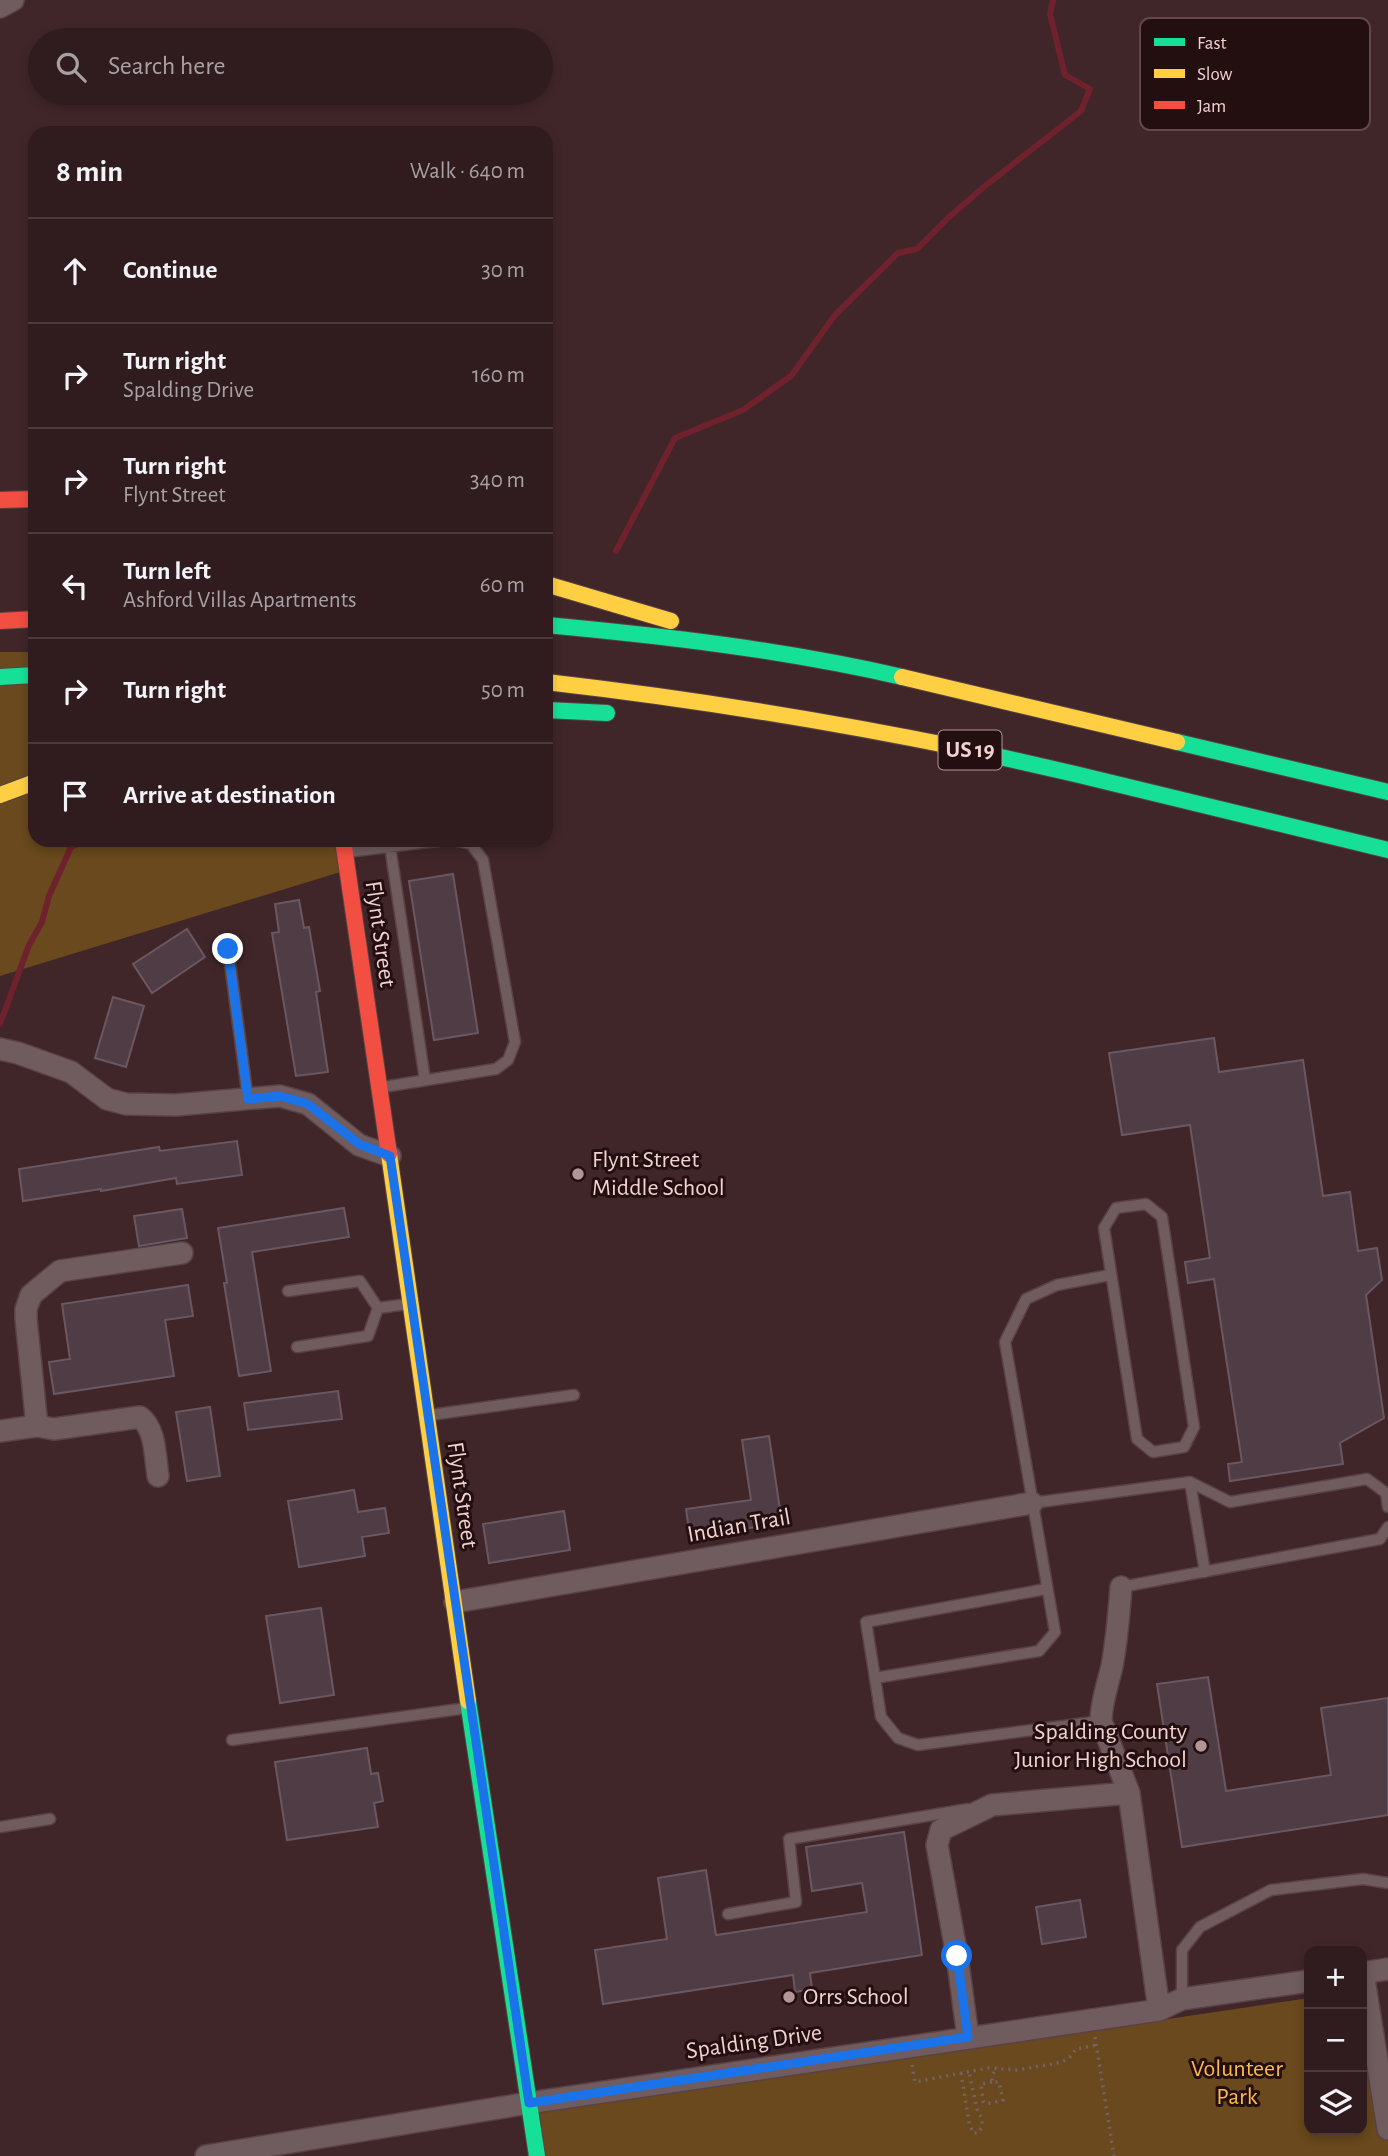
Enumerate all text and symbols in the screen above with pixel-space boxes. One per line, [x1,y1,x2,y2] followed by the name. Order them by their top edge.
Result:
[1140,18,1370,130] legend
[28,28,553,105] search box
[1197,34,1227,53] text: Fast
[52,48,90,86] icon: search
[108,53,226,79] text: Search here
[1197,65,1233,84] text: Slow
[1197,97,1226,116] text: Jam
[56,157,123,187] text: 8 min
[410,160,525,183] text: Walk · 640 m
[56,252,94,290] icon: ahead
[123,257,218,283] text: Continue
[481,259,525,282] text: 30 m
[123,348,226,374] text: Turn right
[56,357,94,395] icon: right
[472,364,525,387] text: 160 m
[123,379,254,402] text: Spalding Drive
[123,453,226,479] text: Turn right
[56,462,94,500] icon: right
[470,469,525,492] text: 340 m
[123,484,226,507] text: Flynt Street
[123,558,211,584] text: Turn left
[56,567,94,605] icon: left
[480,574,525,597] text: 60 m
[123,589,357,612] text: Ashford Villas Apartments
[56,672,94,710] icon: right
[123,677,226,703] text: Turn right
[481,679,525,702] text: 50 m
[939,730,1002,770] road number: US 19
[56,777,94,815] icon: arrive
[123,782,336,808] text: Arrive at destination
[361,879,399,989] street label: Flynt Street
[212,933,243,964] route end
[592,1148,725,1200] place label: Flynt Street Middle School
[570,1166,586,1182] marker: Flynt Street Middle School
[443,1440,481,1550] street label: Flynt Street
[685,1505,793,1547] street label: Indian Trail
[1014,1720,1187,1772] place label: Spalding County Junior High School
[1193,1738,1209,1754] marker: Spalding County Junior High School
[941,1940,972,1971] route start
[1304,1946,1367,2135] map controls
[1304,1946,1367,2009] button: +
[803,1985,909,2009] place label: Orrs School
[781,1989,797,2005] marker: Orrs School
[1304,2009,1367,2072] button: −
[685,2021,823,2063] street label: Spalding Drive
[1191,2057,1283,2109] park label: Volunteer Park
[1304,2072,1367,2135] button: layers

